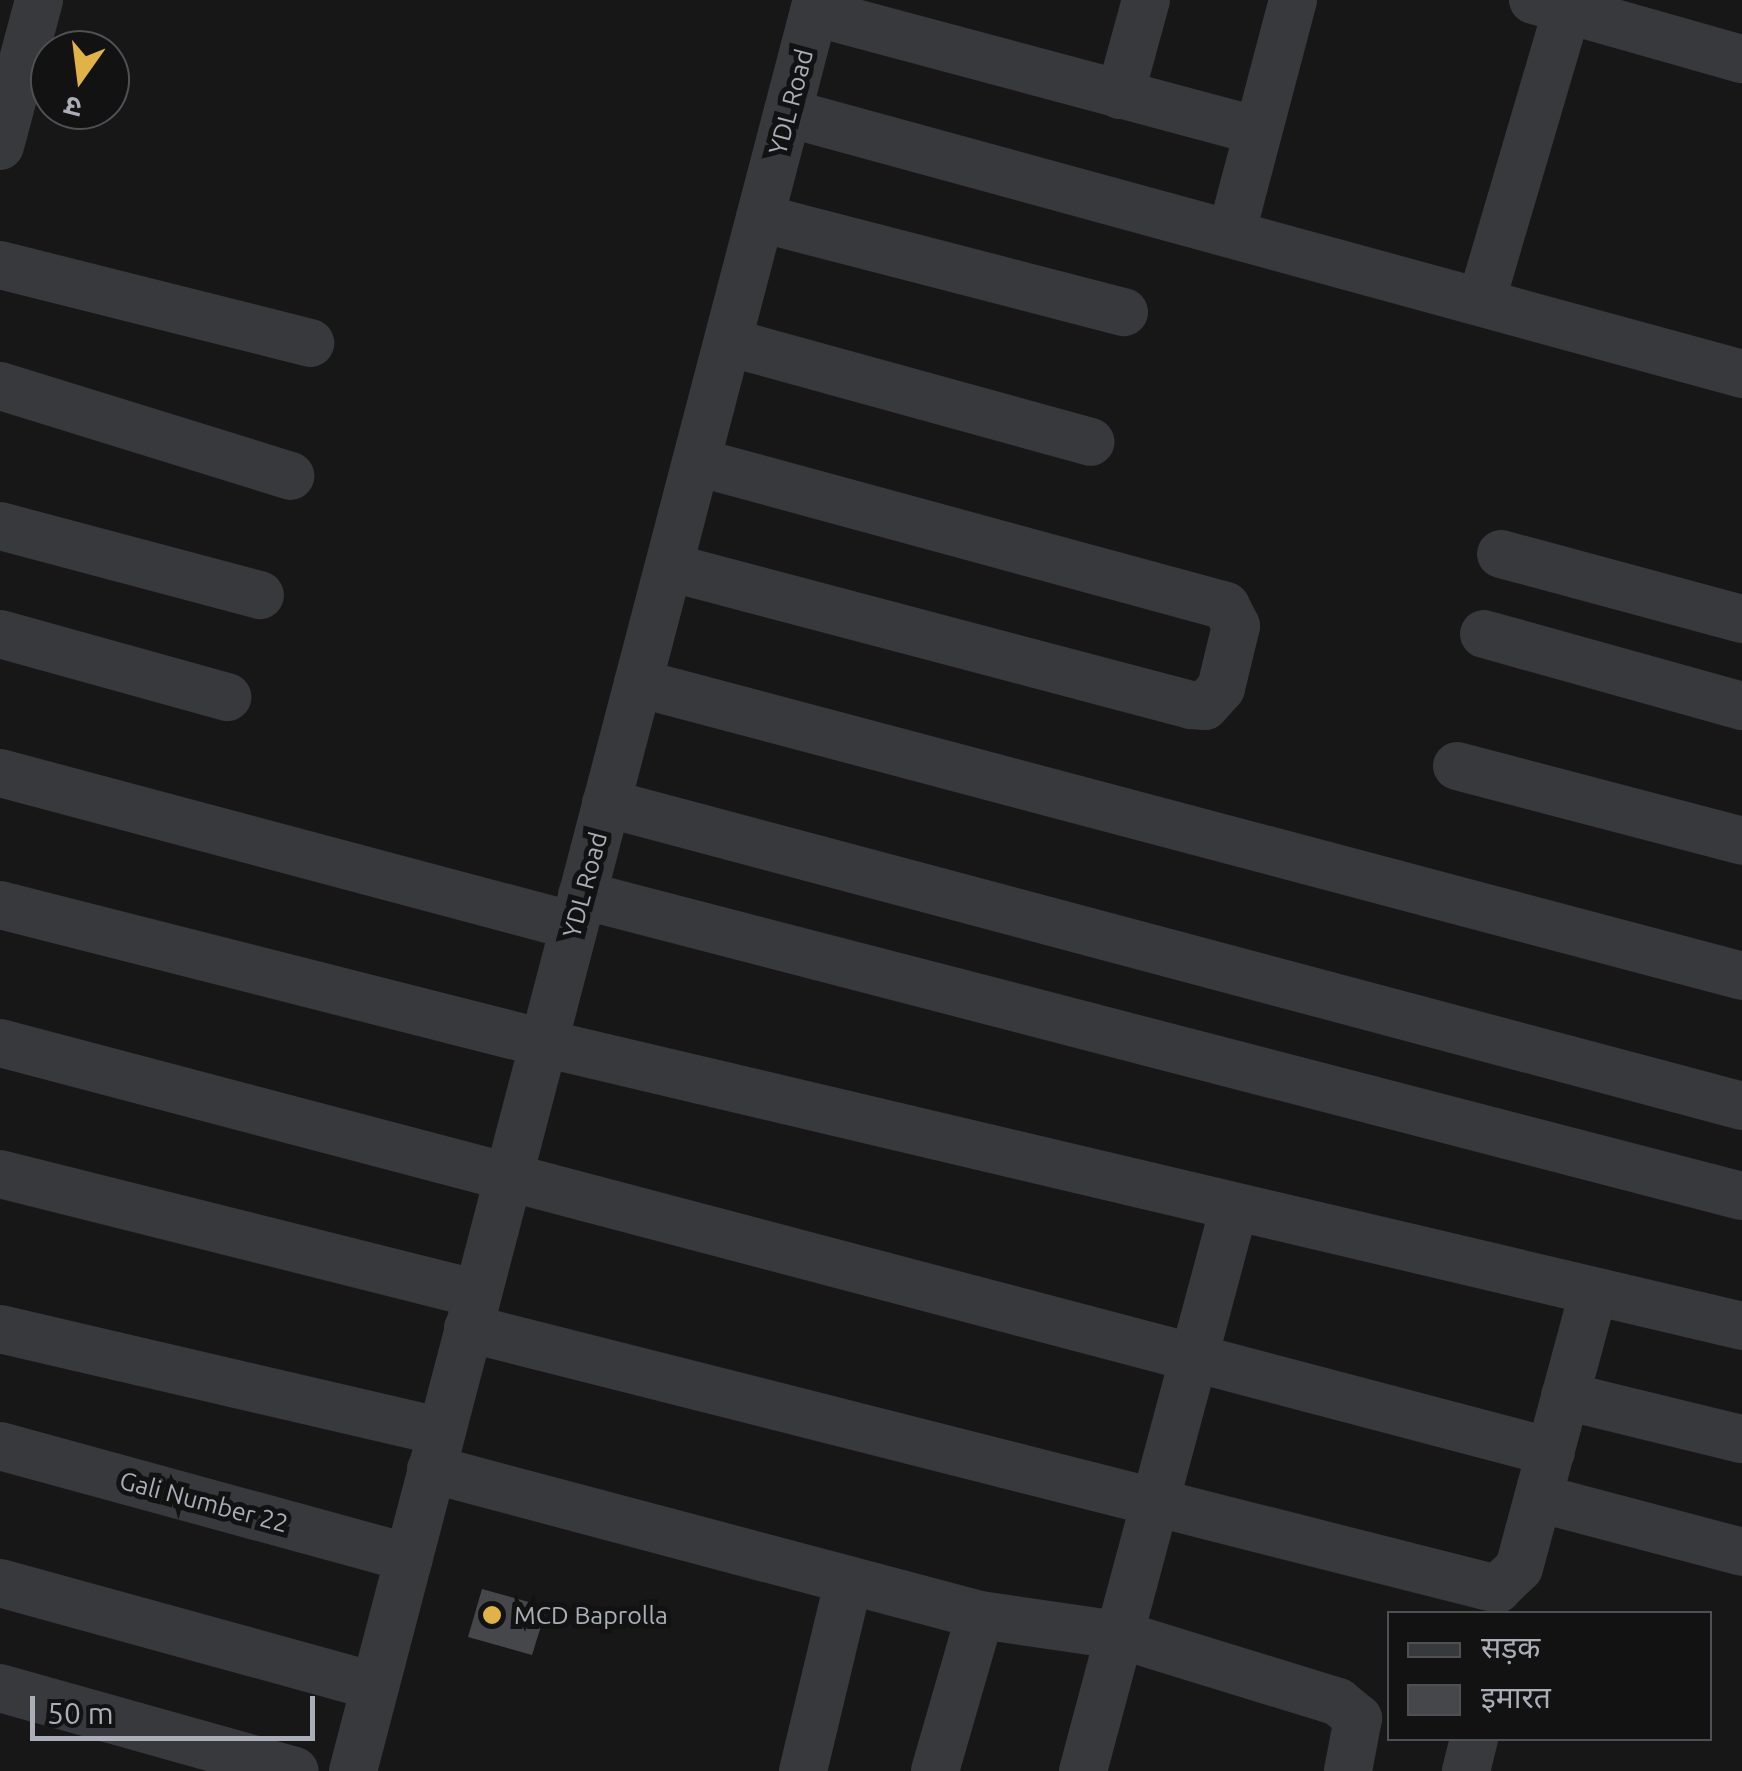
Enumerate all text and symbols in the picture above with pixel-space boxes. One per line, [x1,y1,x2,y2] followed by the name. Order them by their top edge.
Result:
[30,30,130,130] north arrow
[763,46,819,158] street label: YDL Road
[61,91,85,125] text: उ
[557,829,613,941] street label: YDL Road
[116,1465,292,1539] street label: Gali Number 22
[514,1600,668,1630] place label: MCD Baprolla
[479,1602,505,1628] marker: MCD Baprolla
[1387,1611,1712,1741] legend
[1481,1630,1540,1664] text: सड़क
[35,1676,320,1738] scale bar
[1481,1680,1551,1714] text: इमारत
[47,1696,114,1730] text: 50 m

